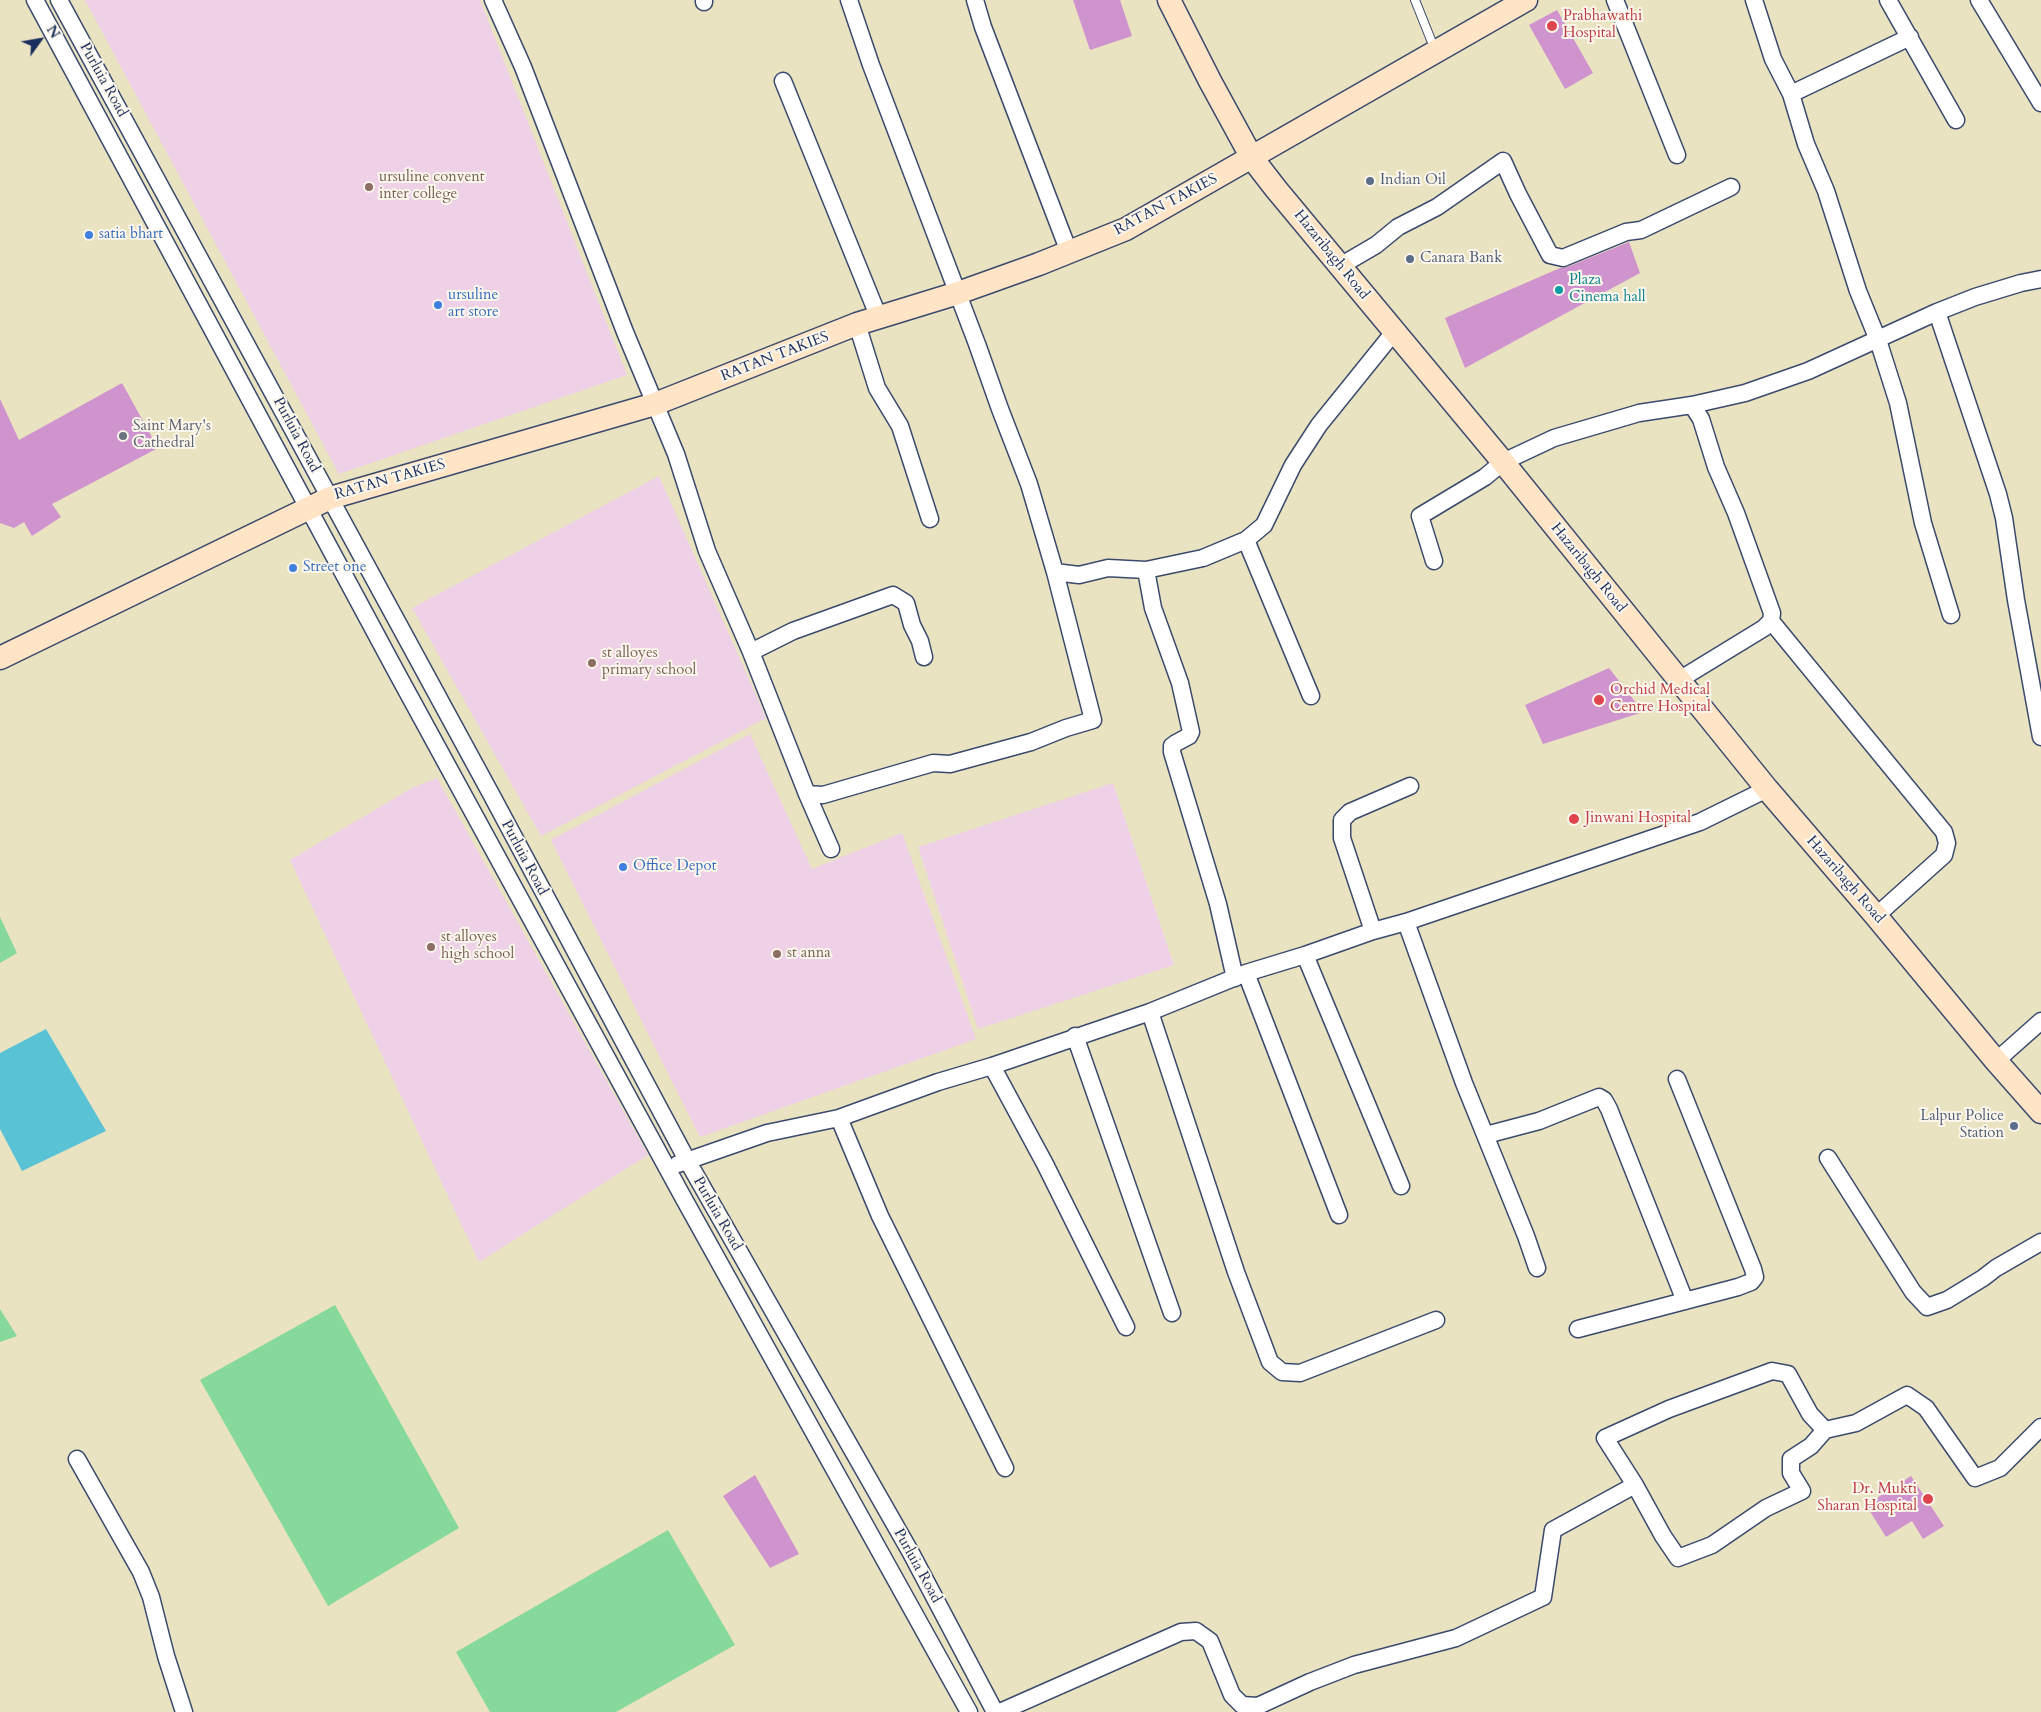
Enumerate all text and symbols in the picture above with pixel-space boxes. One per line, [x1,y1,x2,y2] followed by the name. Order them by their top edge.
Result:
[1563,8,1642,43] place label: Prabhawathi Hospital
[15,15,65,65] north arrow
[1545,19,1559,33] marker: Prabhawathi Hospital
[42,22,64,42] text: N
[75,40,131,120] street label: Purluia Road
[379,169,484,204] place label: ursuline convent inter college
[1111,170,1221,240] street label: RATAN TAKIES
[1380,172,1446,190] place label: Indian Oil
[1364,175,1376,187] marker: Indian Oil
[363,181,375,193] marker: ursuline convent inter college
[1289,207,1373,303] street label: Hazaribagh Road
[99,226,163,244] place label: satia bhart
[83,229,95,241] marker: satia bhart
[1420,250,1502,268] place label: Canara Bank
[1404,253,1416,265] marker: Canara Bank
[1569,272,1646,307] place label: Plaza Cinema hall
[1553,284,1565,296] marker: Plaza Cinema hall
[448,287,499,322] place label: ursuline art store
[432,299,444,311] marker: ursuline art store
[718,328,832,386] street label: RATAN TAKIES
[269,394,323,476] street label: Purluia Road
[133,418,211,453] place label: Saint Mary's Cathedral
[117,430,129,442] marker: Saint Mary's Cathedral
[333,456,447,504] street label: RATAN TAKIES
[1546,520,1630,616] street label: Hazaribagh Road
[303,559,367,577] place label: Street one
[287,562,299,574] marker: Street one
[602,645,696,680] place label: st alloyes primary school
[586,657,598,669] marker: st alloyes primary school
[1610,682,1711,717] place label: Orchid Medical Centre Hospital
[1592,693,1606,707] marker: Orchid Medical Centre Hospital
[1585,810,1691,828] place label: Jinwani Hospital
[1567,812,1581,826] marker: Jinwani Hospital
[497,817,551,899] street label: Purluia Road
[1802,833,1888,927] street label: Hazaribagh Road
[633,858,716,876] place label: Office Depot
[617,861,629,873] marker: Office Depot
[441,929,514,964] place label: st alloyes high school
[425,941,437,953] marker: st alloyes high school
[787,945,831,963] place label: st anna
[771,948,783,960] marker: st anna
[1920,1108,2004,1143] place label: Lalpur Police Station
[2008,1120,2020,1132] marker: Lalpur Police Station
[689,1174,745,1254] street label: Purluia Road
[1817,1481,1917,1516] place label: Dr. Mukti Sharan Hospital
[1921,1492,1935,1506] marker: Dr. Mukti Sharan Hospital
[889,1526,945,1606] street label: Purluia Road

